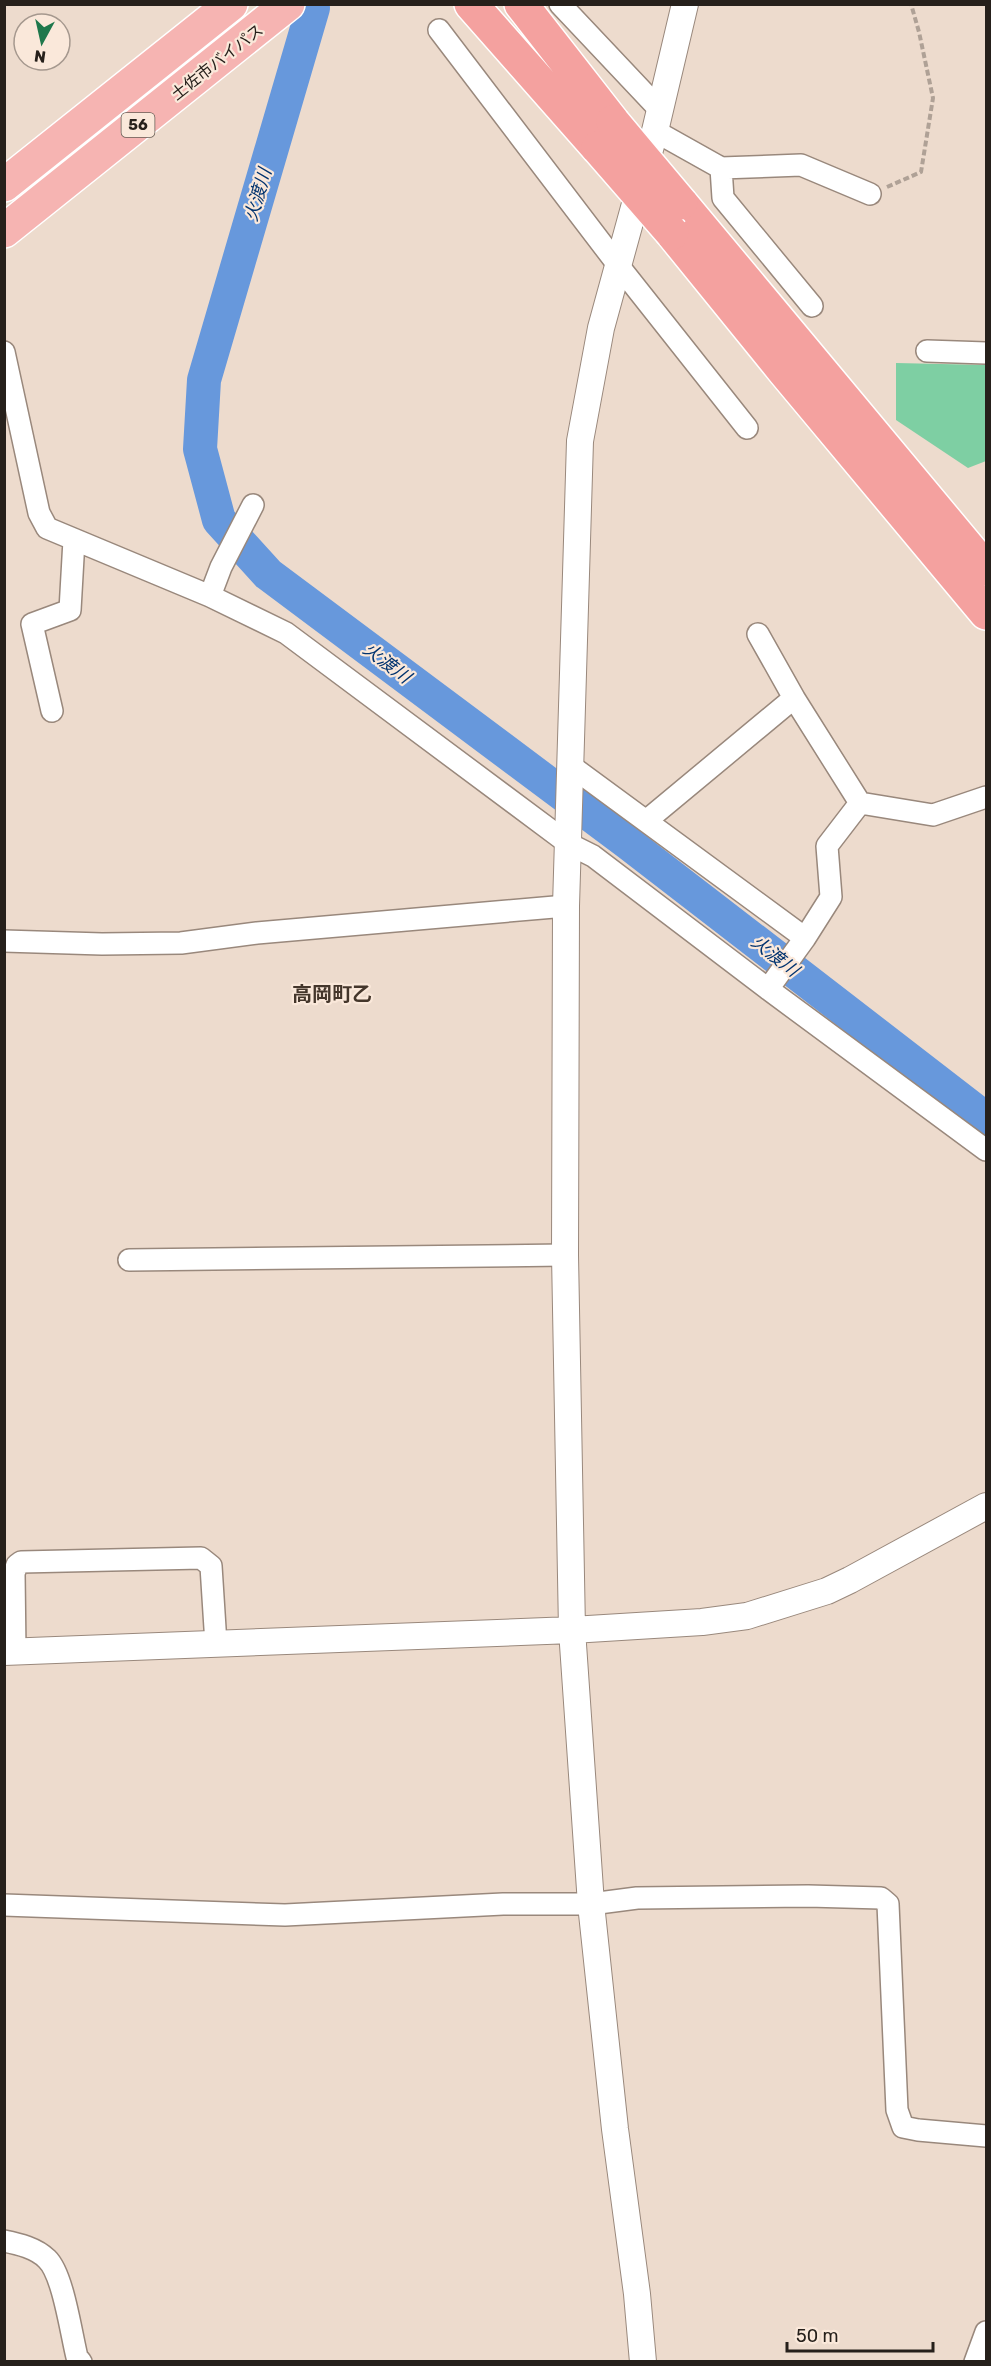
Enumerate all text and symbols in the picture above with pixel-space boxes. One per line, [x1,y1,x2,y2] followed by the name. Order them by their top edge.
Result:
[12,12,72,72] north arrow
[167,20,267,104] street label: 土佐市バイパス
[33,46,47,67] text: N
[122,113,154,137] road number: 56
[240,164,277,224] water label: 火渡川
[359,638,417,689] water label: 火渡川
[747,931,805,983] water label: 火渡川
[292,982,372,1006] district label: 高岡町乙
[787,2315,932,2353] scale bar
[796,2325,839,2347] text: 50 m

